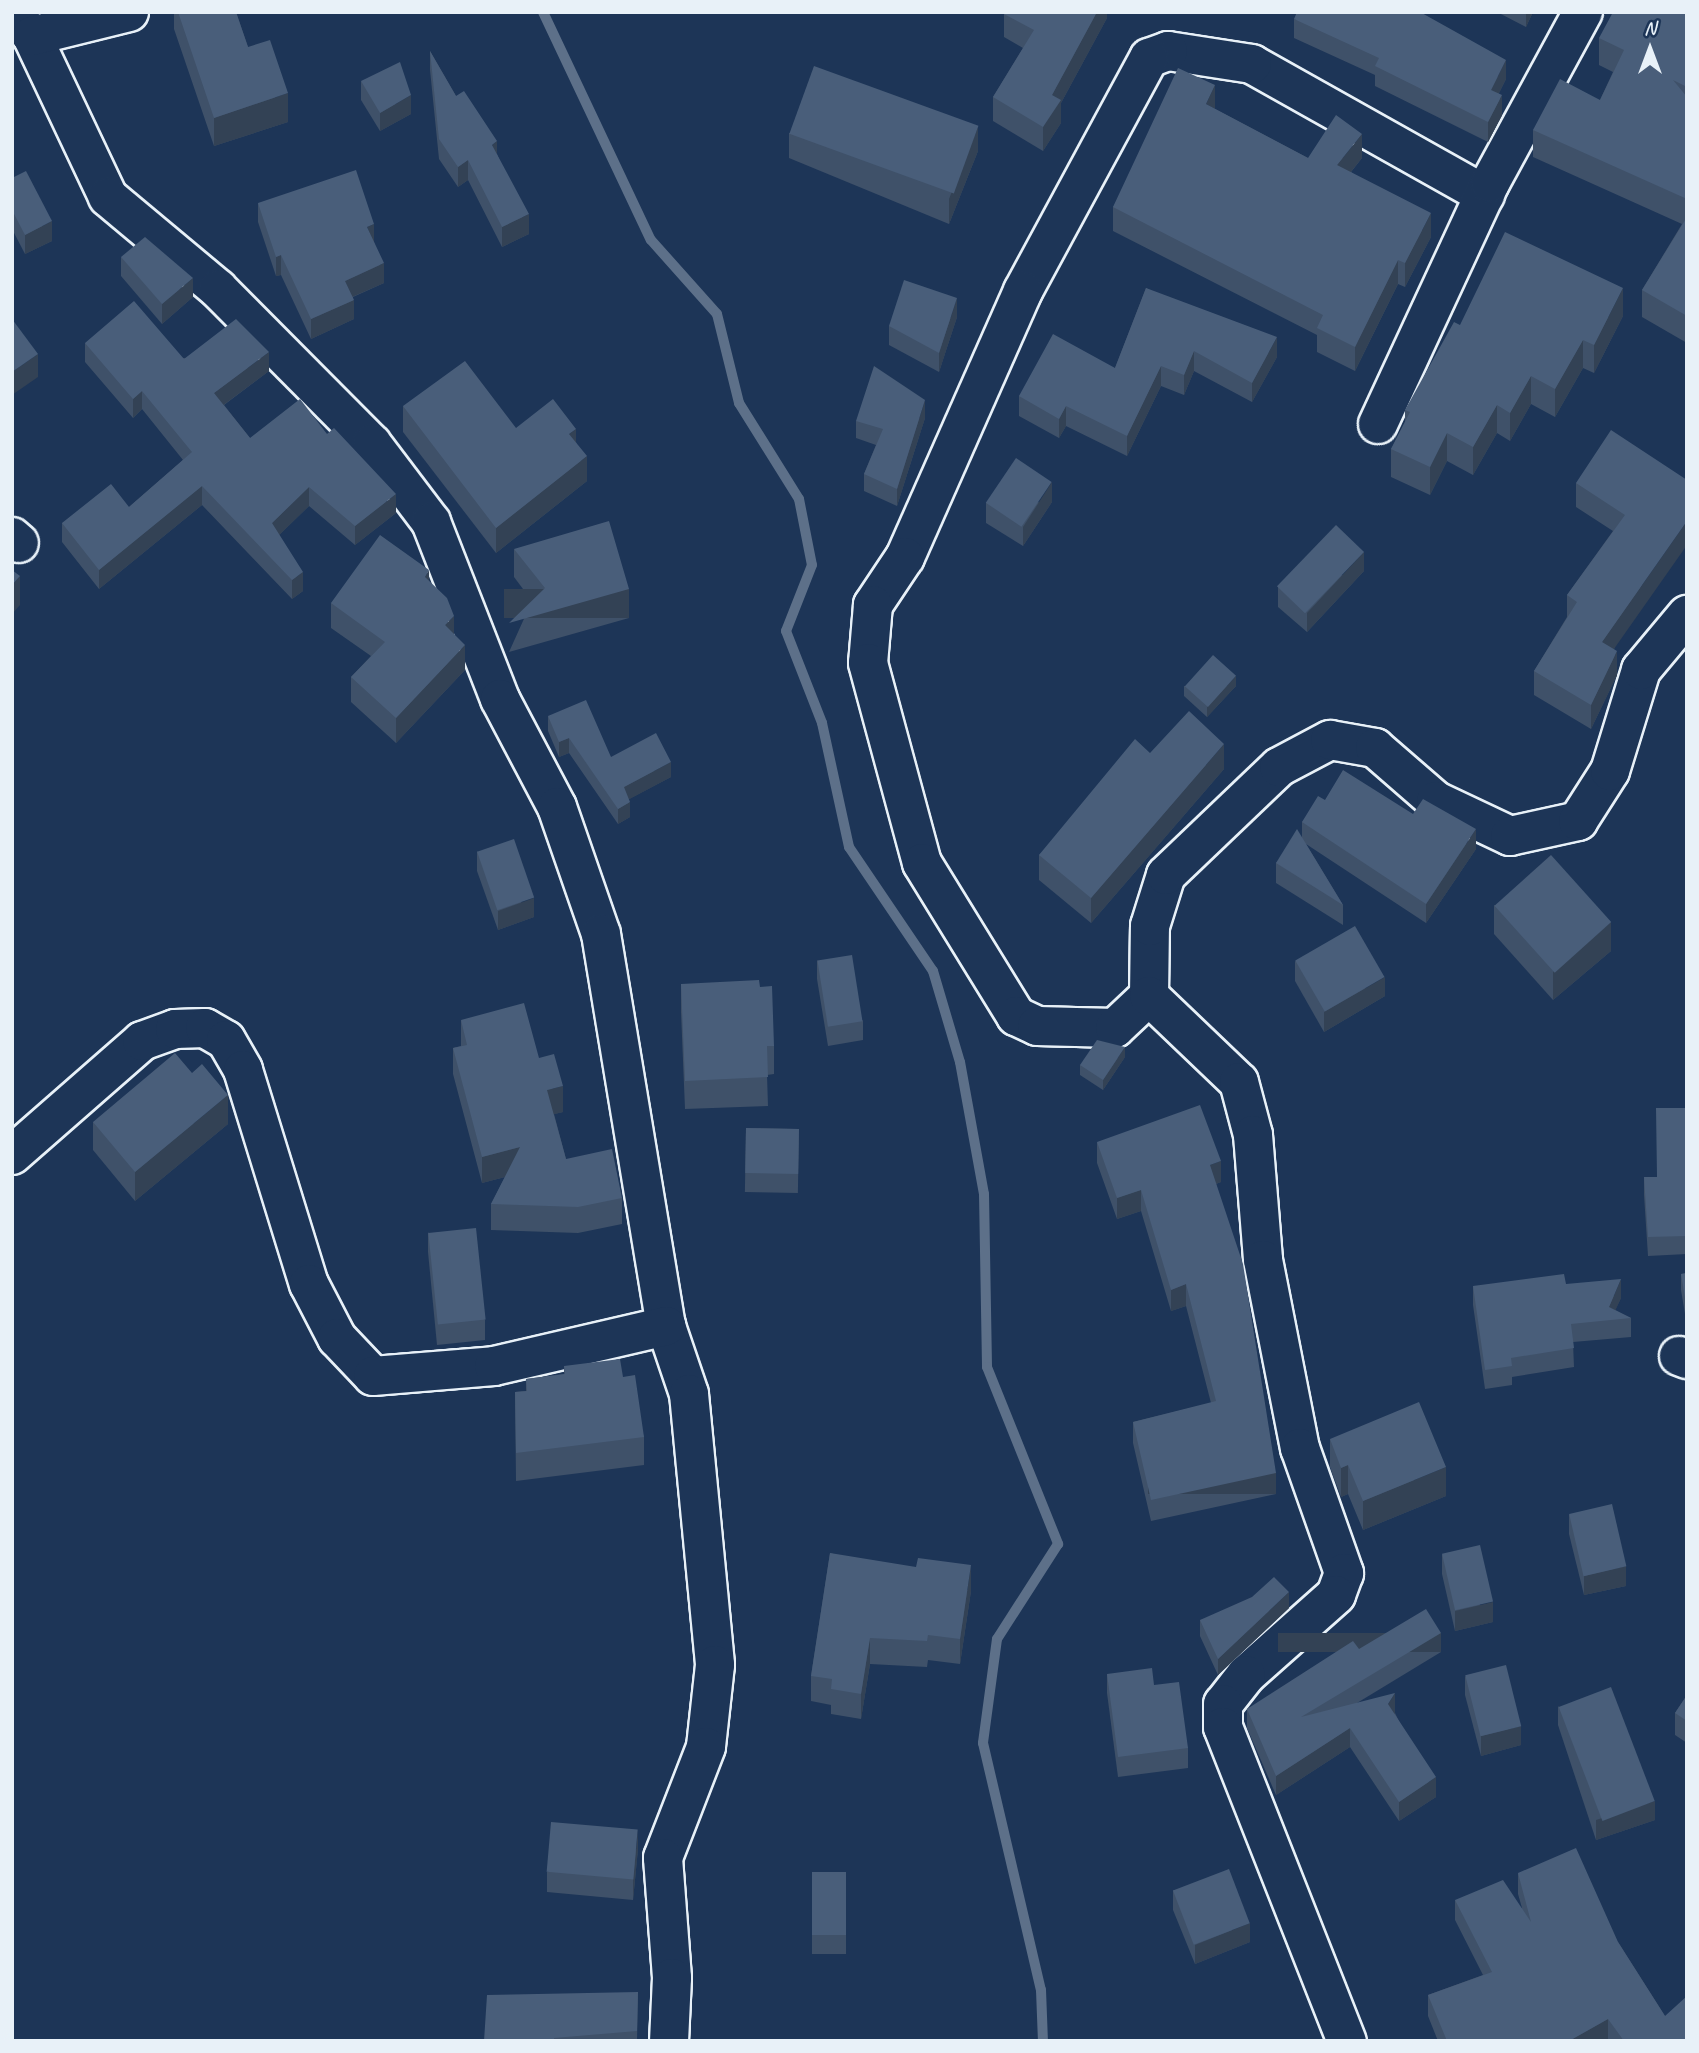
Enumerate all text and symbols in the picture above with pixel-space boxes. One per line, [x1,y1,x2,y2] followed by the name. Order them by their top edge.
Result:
[1615,14,1685,84] north arrow
[1644,16,1656,40] text: N

